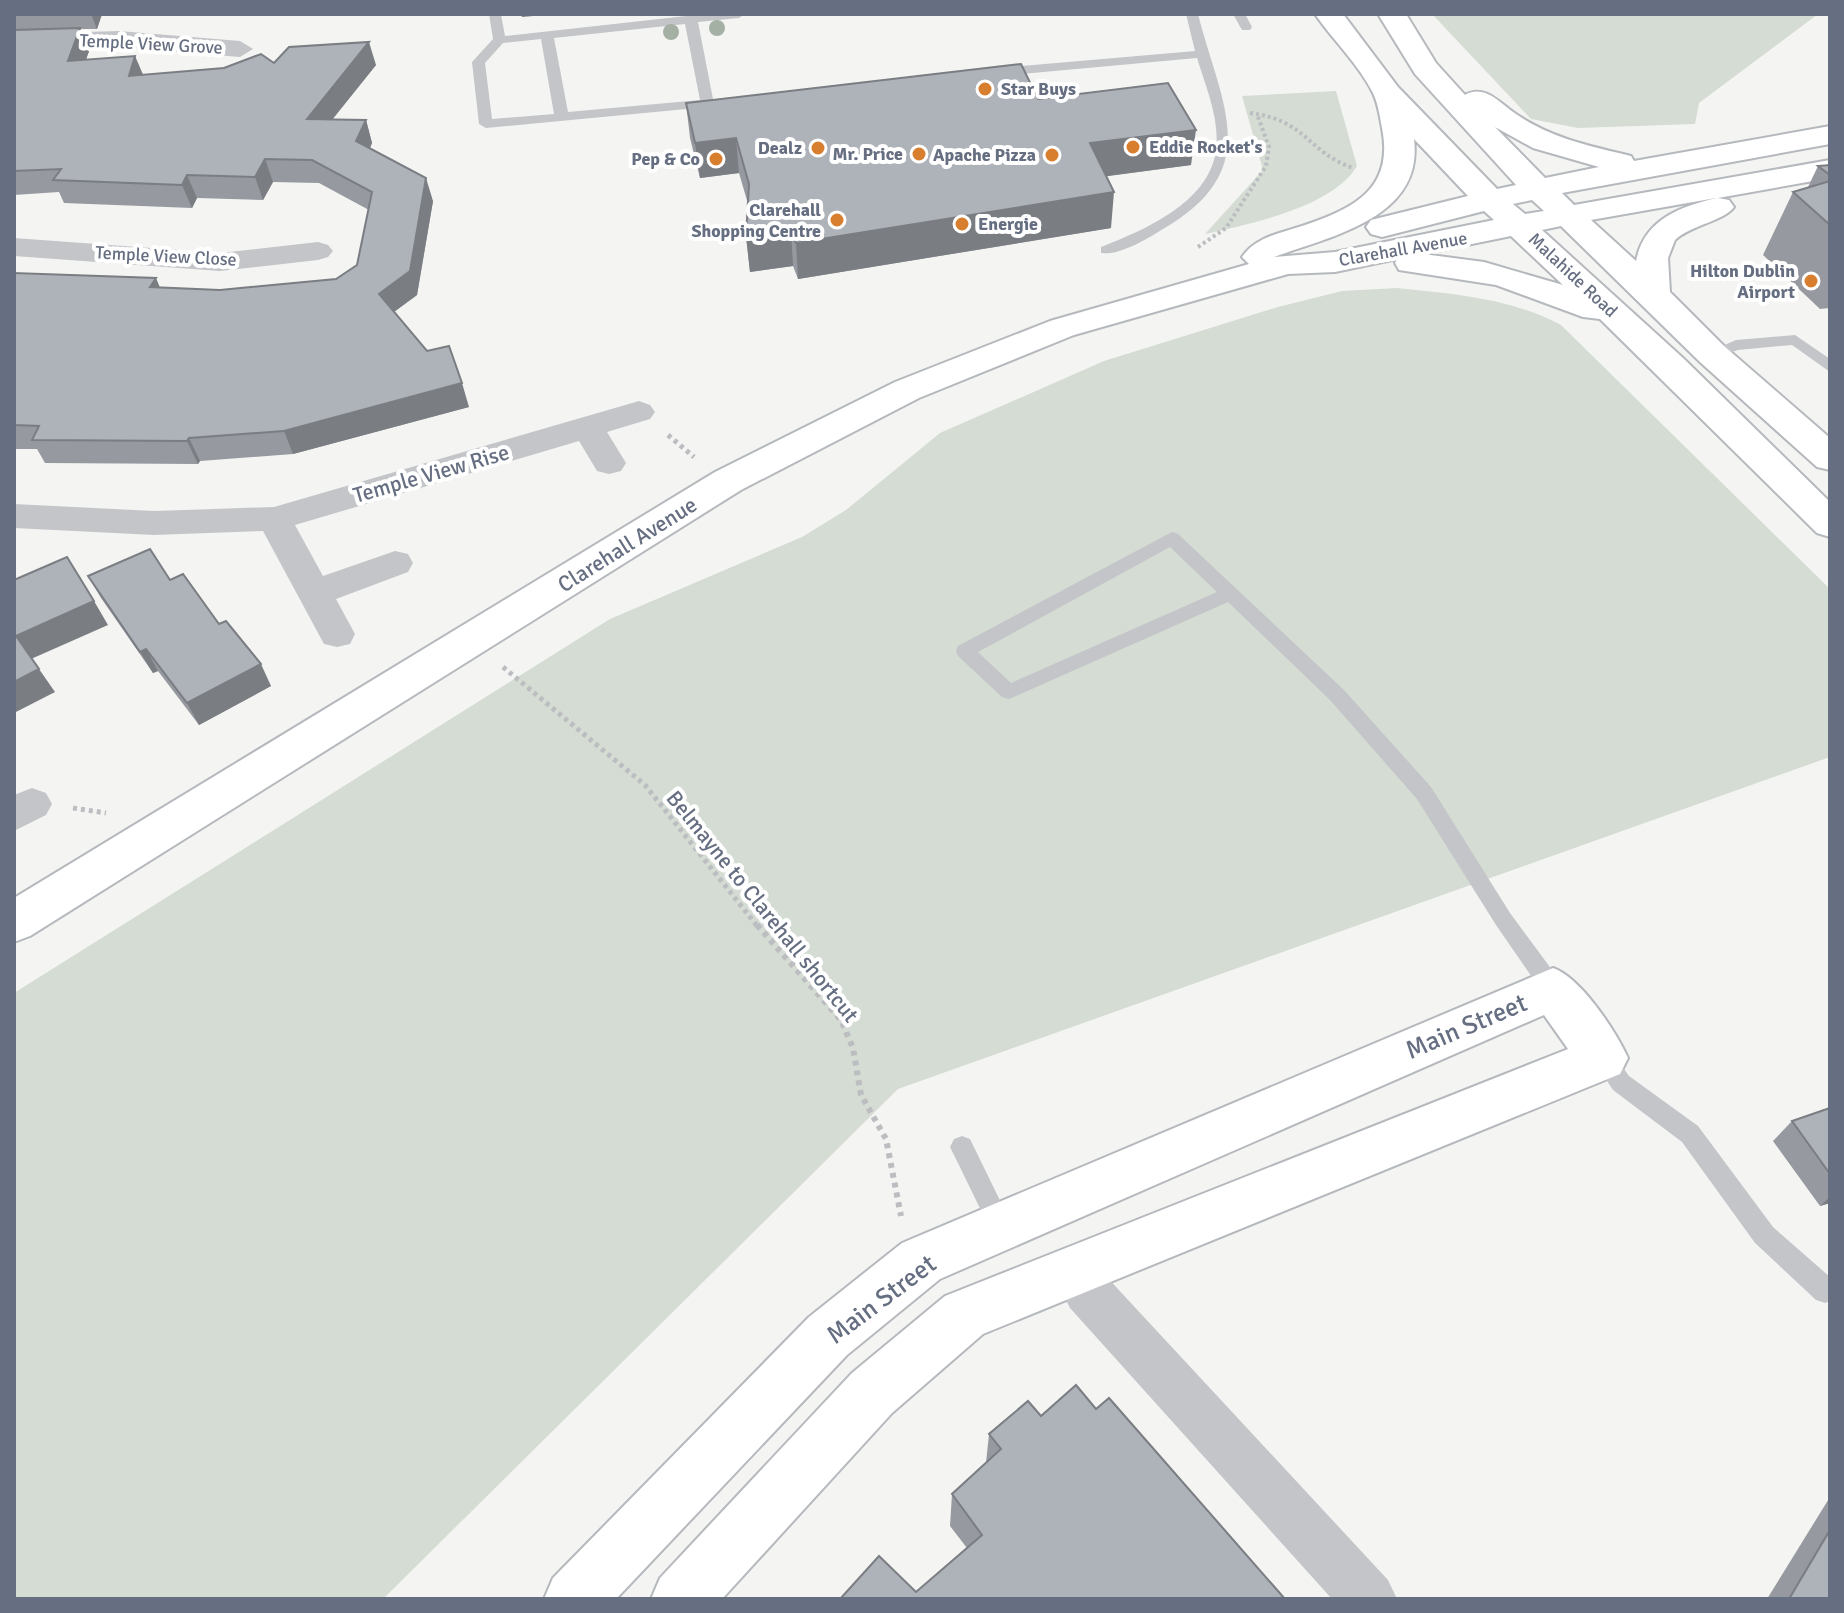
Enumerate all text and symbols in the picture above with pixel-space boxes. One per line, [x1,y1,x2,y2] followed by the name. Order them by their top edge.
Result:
[79,29,223,59] street label: Temple View Grove
[1001,78,1076,100] place label: Star Buys
[976,80,994,98] marker: Star Buys
[1149,136,1262,158] place label: Eddie Rocket's
[758,137,802,159] place label: Dealz
[1124,138,1142,156] marker: Eddie Rocket's
[809,139,827,157] marker: Dealz
[832,143,903,165] place label: Mr. Price
[933,144,1036,166] place label: Apache Pizza
[910,145,928,163] marker: Mr. Price
[1043,146,1061,164] marker: Apache Pizza
[631,148,700,170] place label: Pep & Co
[707,150,725,168] marker: Pep & Co
[691,199,821,242] place label: Clarehall Shopping Centre
[828,211,846,229] marker: Clarehall Shopping Centre
[978,213,1038,235] place label: Energie
[953,215,971,233] marker: Energie
[1337,227,1469,271] street label: Clarehall Avenue
[1524,228,1622,322] street label: Malahide Road
[95,241,237,271] street label: Temple View Close
[1690,260,1795,303] place label: Hilton Dublin Airport
[1802,272,1820,290] marker: Hilton Dublin Airport
[350,438,512,509] street label: Temple View Rise
[553,491,702,598] street label: Clarehall Avenue
[661,785,865,1028] street label: Belmayne to Clarehall shortcut
[1401,987,1532,1067] street label: Main Street
[820,1248,943,1351] street label: Main Street

